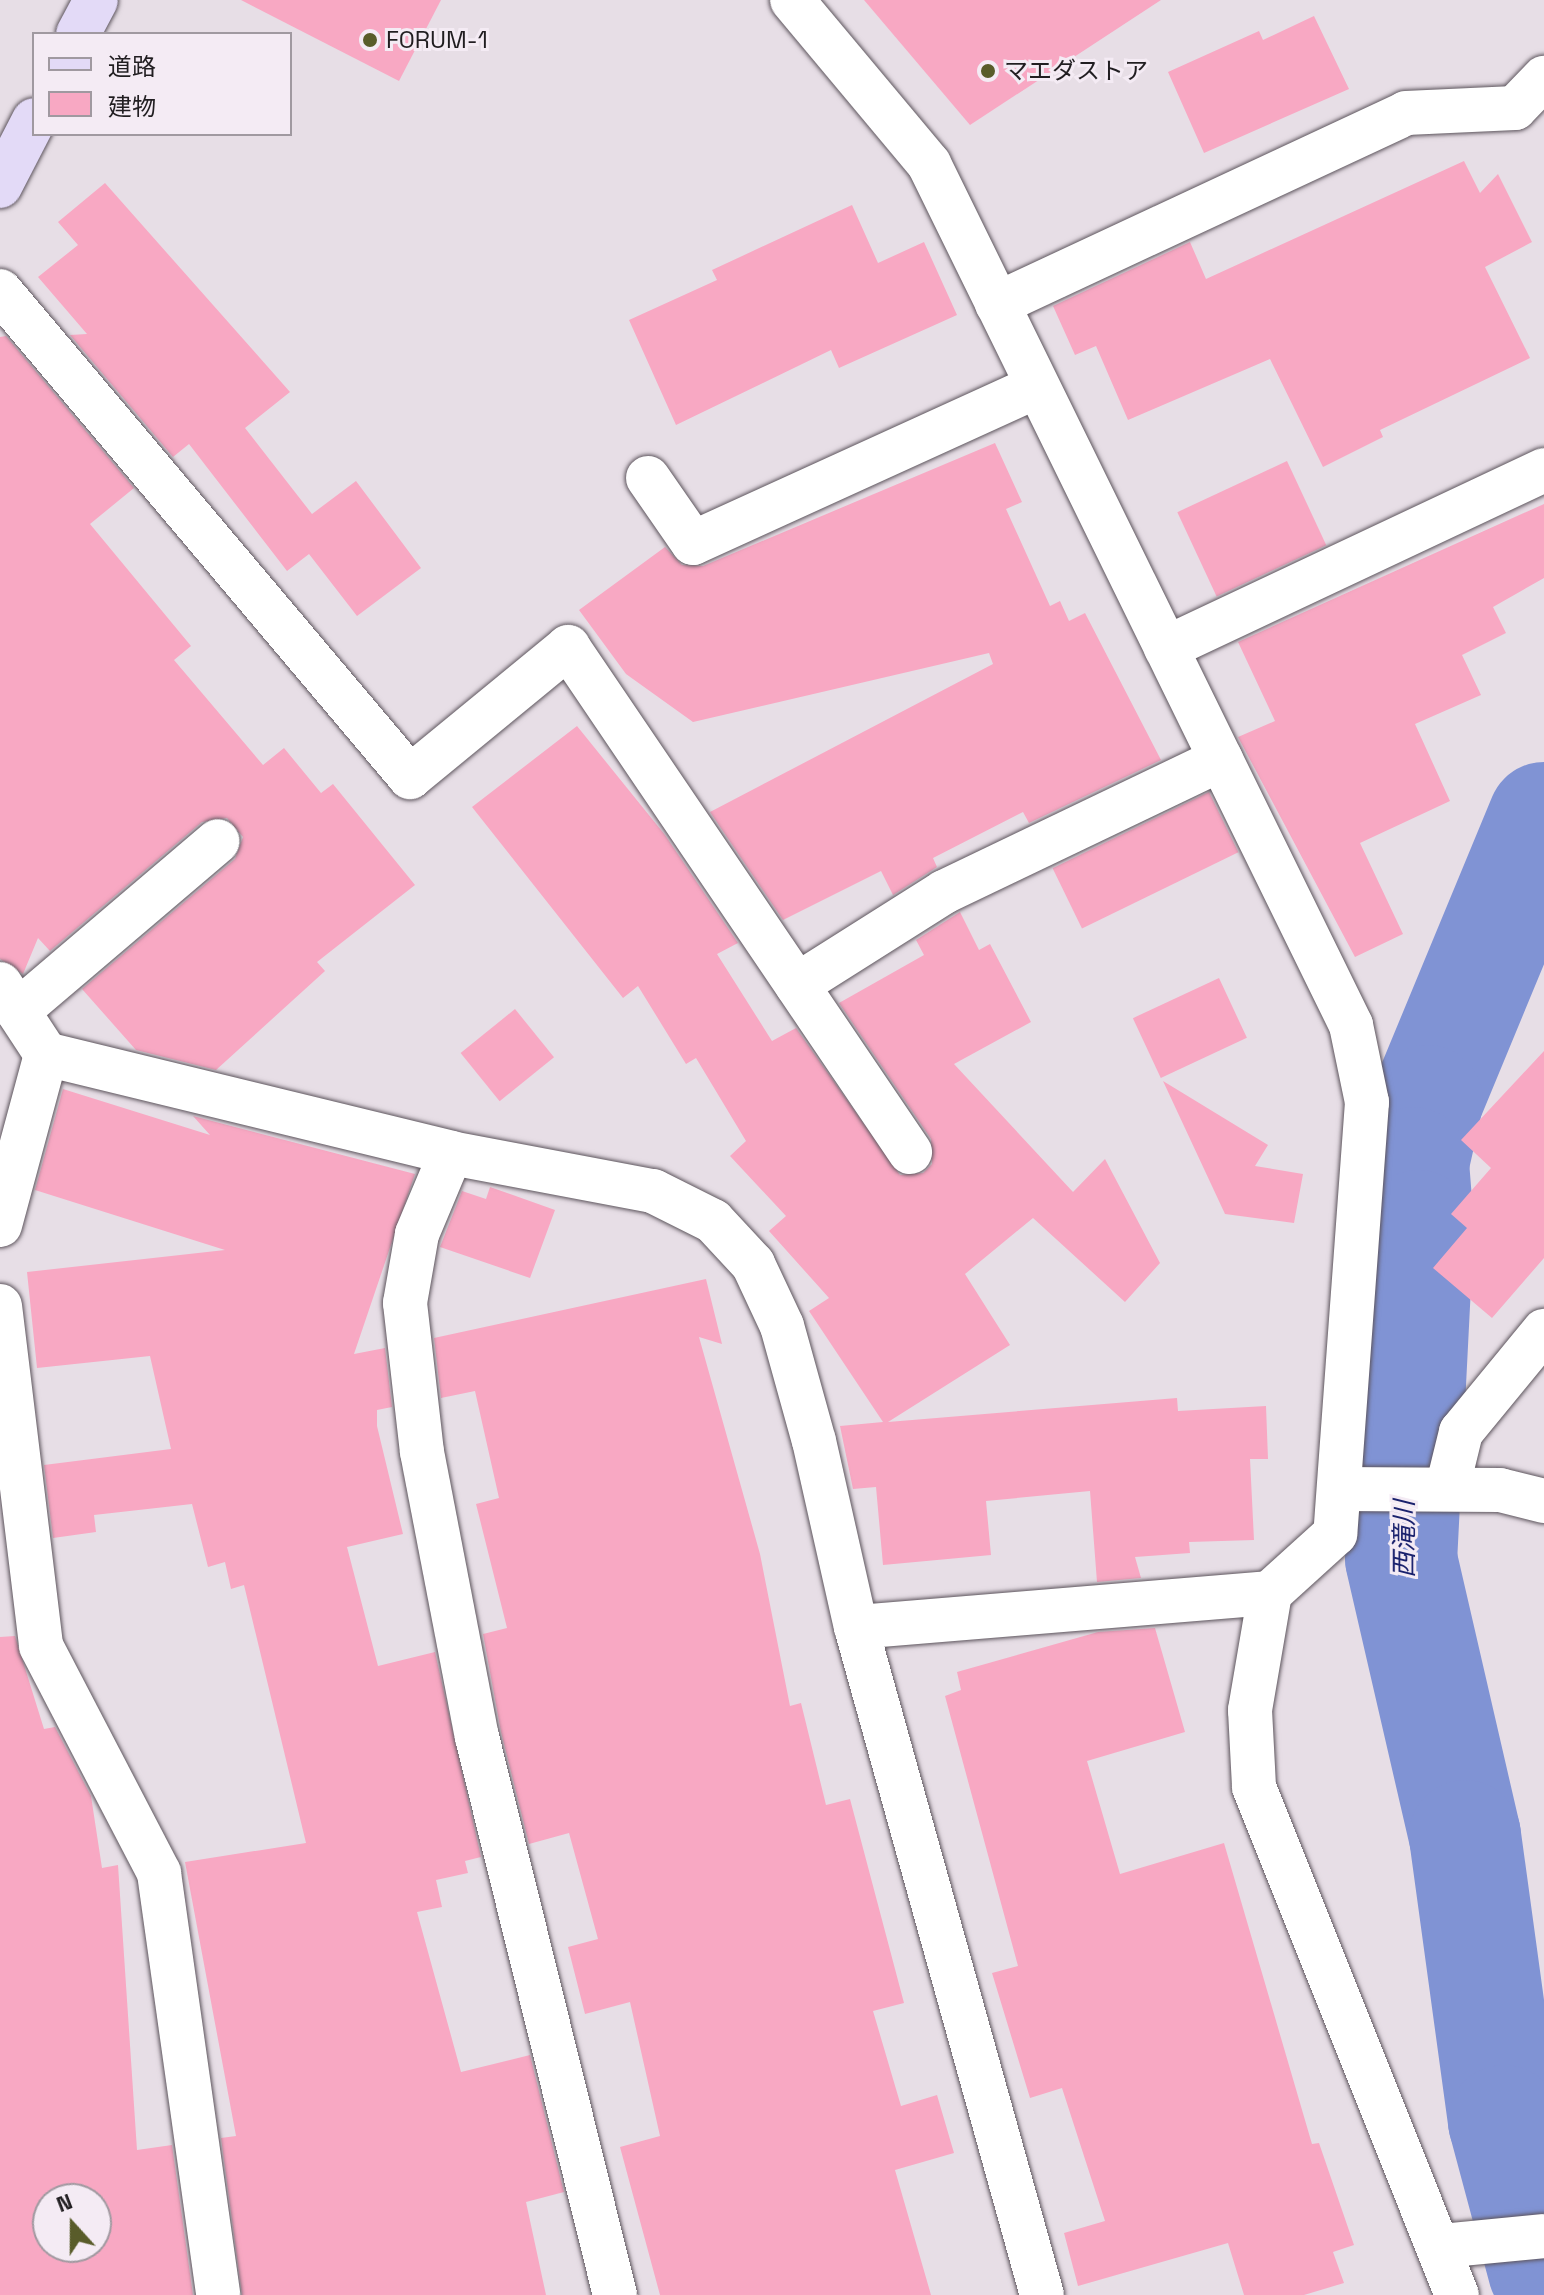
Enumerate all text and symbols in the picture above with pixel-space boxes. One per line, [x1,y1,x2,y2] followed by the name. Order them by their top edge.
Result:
[386,26,488,54] place label: FORUM-1
[361,31,379,49] marker: FORUM-1
[32,32,292,136] legend
[108,51,156,82] text: 道路
[1004,57,1148,85] place label: マエダストア
[979,62,997,80] marker: マエダストア
[108,91,156,122] text: 建物
[1389,1500,1421,1578] water label: 西滝川
[32,2183,112,2263] north arrow
[52,2187,76,2218] text: N

